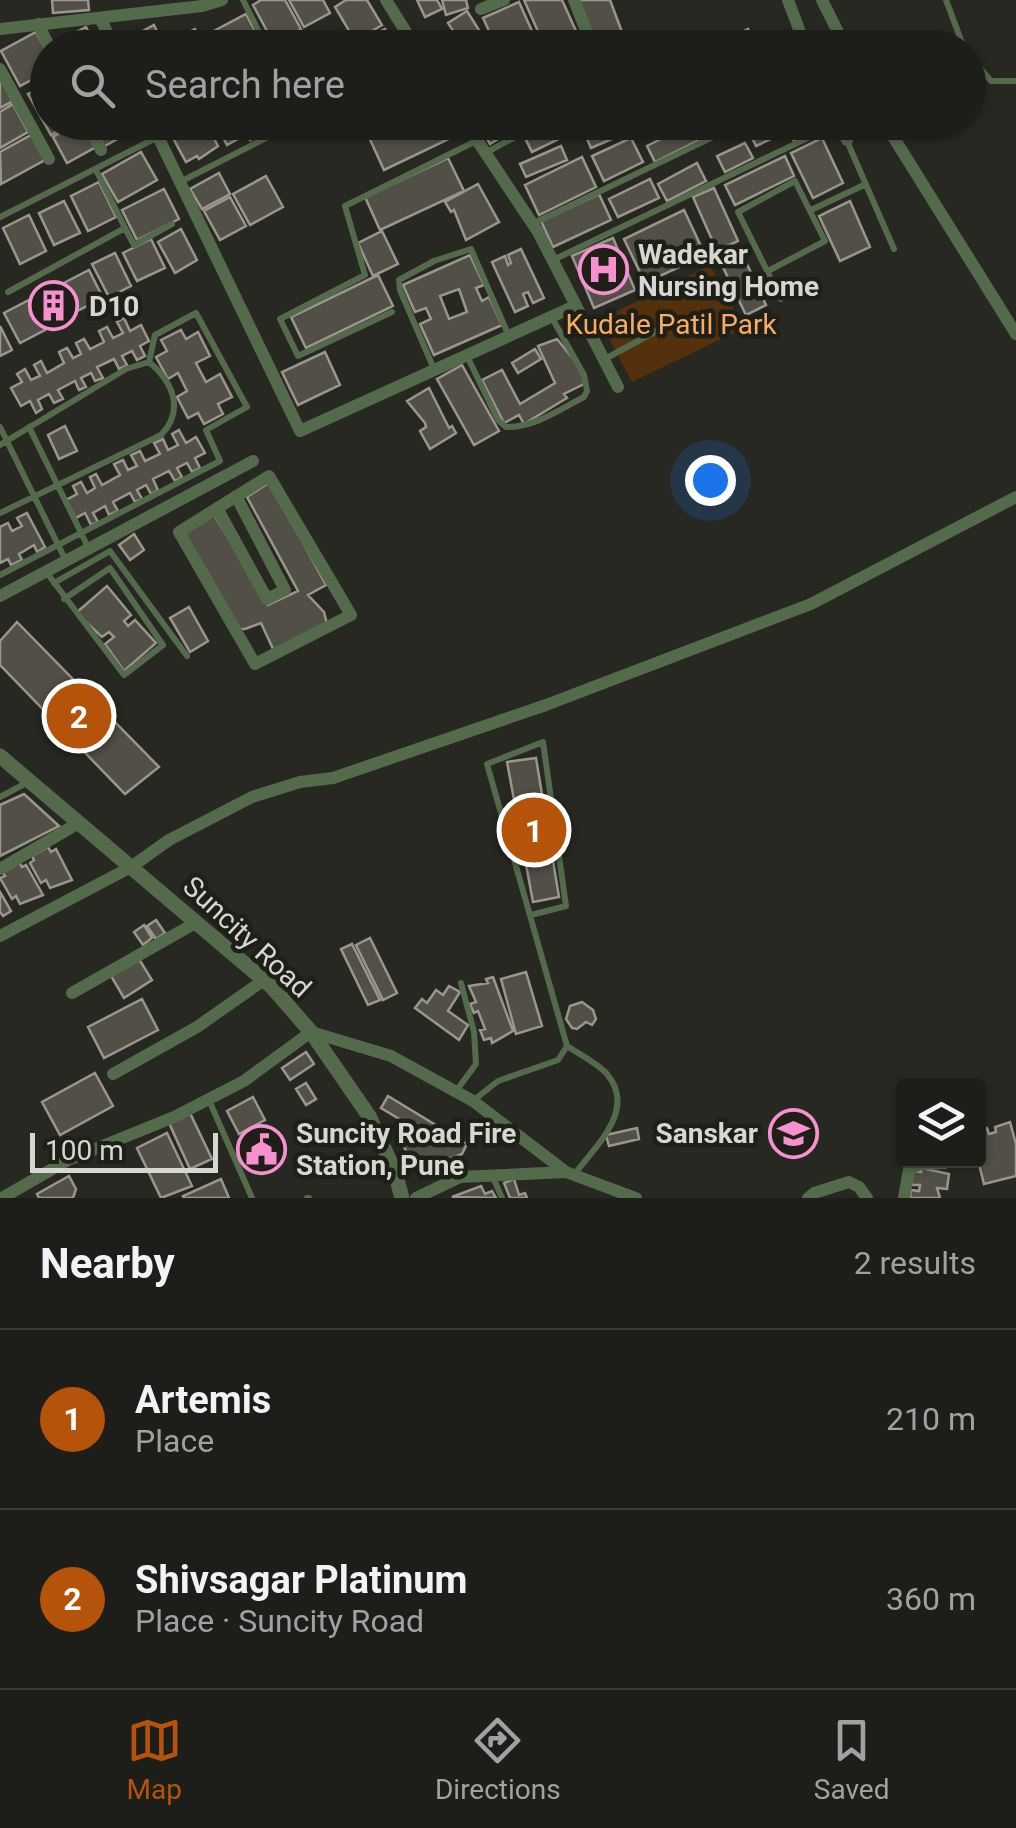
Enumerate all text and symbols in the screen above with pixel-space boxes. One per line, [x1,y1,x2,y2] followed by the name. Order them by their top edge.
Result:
[30,30,986,140] search box
[65,58,120,113] icon: search
[145,63,345,107] text: Search here
[638,238,819,303] place label: Wadekar Nursing Home
[577,244,629,296] hospital icon: Wadekar Nursing Home
[28,280,80,332] building icon: D10
[89,290,139,323] place label: D10
[565,308,777,341] park label: Kudale Patil Park
[685,455,736,506] your location
[46,678,112,754] pin: 2
[502,792,566,868] pin: 1
[176,869,318,1005] street label: Suncity Road
[896,1078,986,1168] map controls
[896,1078,986,1168] button: layers
[767,1107,819,1159] school or university icon: Sanskar
[296,1117,517,1182] place label: Suncity Road Fire Station, Pune
[656,1117,758,1150] place label: Sanskar
[235,1123,287,1175] public building icon: Suncity Road Fire Station, Pune
[30,1128,218,1172] scale bar
[45,1134,124,1167] text: 100 m
[40,1239,175,1288] text: Nearby
[854,1244,976,1282] text: 2 results
[135,1378,271,1422] text: Artemis
[63,1400,82,1438] text: 1
[886,1400,976,1438] text: 210 m
[135,1422,214,1460] text: Place
[135,1558,468,1602] text: Shivsagar Platinum
[63,1580,82,1618] text: 2
[886,1580,976,1618] text: 360 m
[135,1602,424,1640] text: Place · Suncity Road
[127,1713,182,1806] tab: Map
[435,1713,561,1806] tab: Directions
[814,1713,889,1806] tab: Saved

